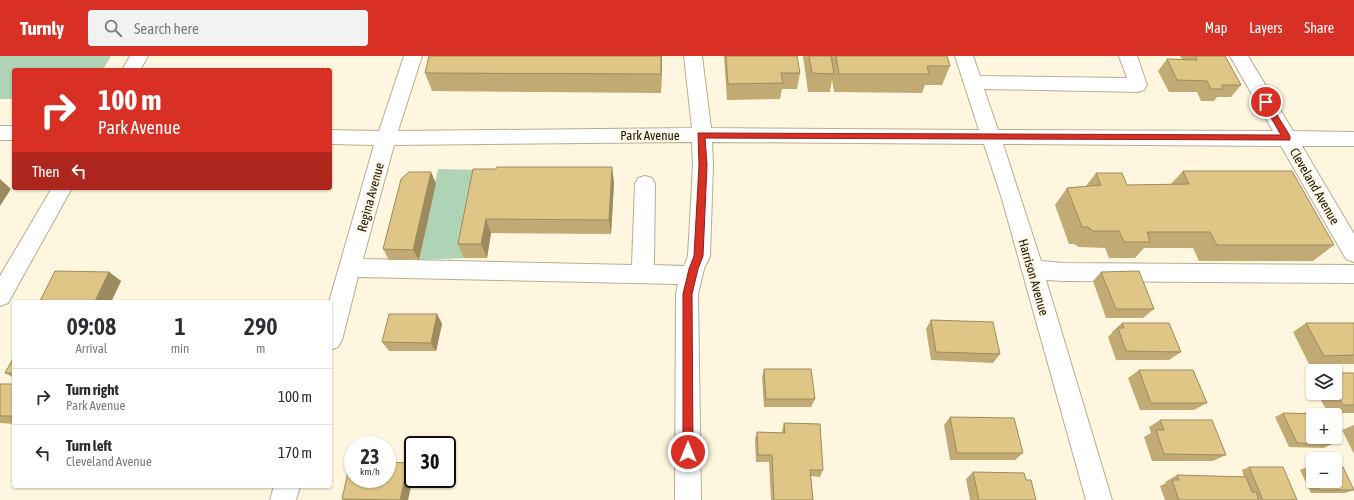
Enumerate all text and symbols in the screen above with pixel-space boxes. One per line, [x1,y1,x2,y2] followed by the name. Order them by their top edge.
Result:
[88,10,368,46] search box
[20,17,64,39] text: Turnly
[102,17,124,39] icon: search
[134,20,199,37] text: Search here
[1205,20,1227,36] text: Map
[1249,20,1282,36] text: Layers
[1304,20,1334,36] text: Share
[32,84,84,136] icon: right
[98,84,161,116] text: 100 m
[1249,85,1283,119] pin
[1255,91,1277,113] icon: arrive
[98,117,180,138] text: Park Avenue
[620,128,680,143] street label: Park Avenue
[1287,145,1343,227] street label: Cleveland Avenue
[68,160,90,182] icon: left
[354,161,387,233] street label: Regina Avenue
[32,163,60,180] text: Then
[1015,237,1052,317] street label: Harrison Avenue
[66,313,116,340] text: 09:08
[174,313,186,340] text: 1
[244,313,278,340] text: 290
[75,341,107,356] text: Arrival
[171,341,189,356] text: min
[256,341,265,356] text: m
[1306,364,1342,488] map controls
[1306,364,1342,400] button: layers
[66,381,119,398] text: Turn right
[32,386,54,408] icon: right
[278,388,312,405] text: 100 m
[66,398,125,413] text: Park Avenue
[1306,408,1342,444] button: +
[667,431,709,473] position arrow
[404,436,456,488] speed limit sign: 30
[66,437,112,454] text: Turn left
[32,442,54,464] icon: left
[278,444,312,461] text: 170 m
[361,445,379,468] text: 23
[1306,452,1342,488] button: −
[66,454,152,469] text: Cleveland Avenue
[360,466,380,477] text: km/h

